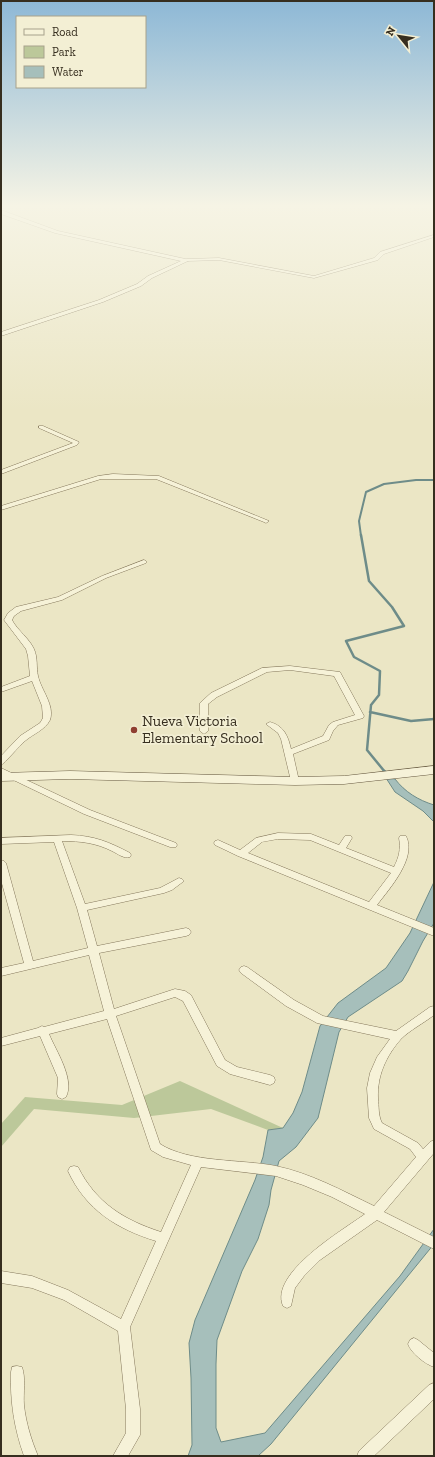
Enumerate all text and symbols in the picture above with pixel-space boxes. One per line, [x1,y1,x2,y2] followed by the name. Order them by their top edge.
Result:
[16,16,146,88] legend
[379,16,419,56] north arrow
[383,24,399,38] text: N
[52,25,78,39] text: Road
[52,45,77,59] text: Park
[52,65,84,79] text: Water
[142,712,263,747] place label: Nueva Victoria Elementary School
[129,725,139,735] marker: Nueva Victoria Elementary School

